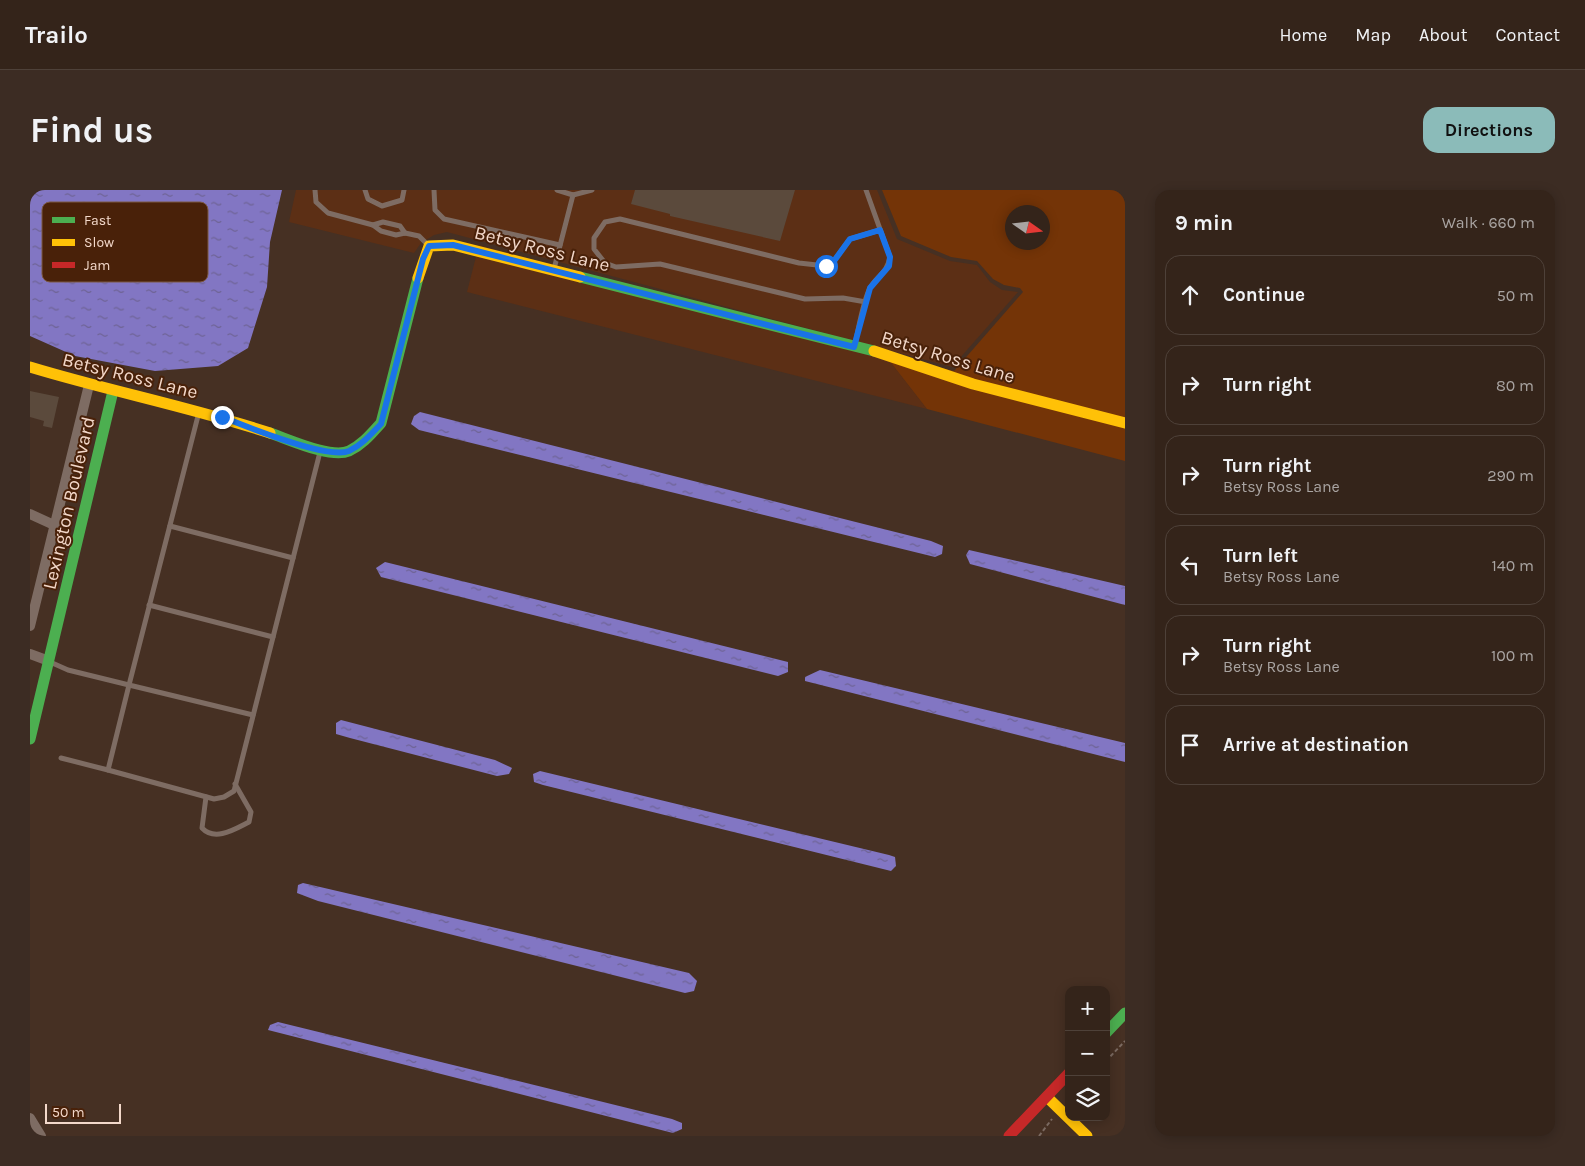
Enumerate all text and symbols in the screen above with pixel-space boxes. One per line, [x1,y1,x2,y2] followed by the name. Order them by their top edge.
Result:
[25,21,88,49] text: Trailo
[1279,24,1327,46] text: Home
[1355,24,1391,46] text: Map
[1419,24,1468,46] text: About
[1496,24,1560,46] text: Contact
[1423,107,1555,153] button: Directions
[30,110,153,151] text: Find us
[42,202,208,282] legend
[1005,205,1050,250] north arrow
[1175,211,1233,235] text: 9 min
[84,212,111,229] text: Fast
[1442,213,1535,232] text: Walk · 660 m
[472,222,612,276] street label: Betsy Ross Lane
[84,234,114,251] text: Slow
[815,255,838,278] route start
[84,257,110,274] text: Jam
[1176,281,1204,309] icon: ahead
[1223,284,1305,306] text: Continue
[1497,286,1534,305] text: 50 m
[878,326,1018,388] street label: Betsy Ross Lane
[60,349,200,403] street label: Betsy Ross Lane
[1176,371,1204,399] icon: right
[1223,374,1312,396] text: Turn right
[1496,376,1534,395] text: 80 m
[211,406,234,429] route end
[38,414,100,592] street label: Lexington Boulevard
[1223,455,1312,477] text: Turn right
[1176,461,1204,489] icon: right
[1487,466,1534,485] text: 290 m
[1223,477,1340,496] text: Betsy Ross Lane
[1223,545,1298,567] text: Turn left
[1176,551,1204,579] icon: left
[1492,556,1534,575] text: 140 m
[1223,567,1340,586] text: Betsy Ross Lane
[1223,635,1312,657] text: Turn right
[1176,641,1204,669] icon: right
[1491,646,1534,665] text: 100 m
[1223,657,1340,676] text: Betsy Ross Lane
[1176,731,1204,759] icon: arrive
[1223,734,1409,756] text: Arrive at destination
[1065,986,1110,1121] map controls
[1065,986,1110,1031] button: +
[1065,1031,1110,1076] button: −
[1065,1076,1110,1121] button: layers
[45,1101,121,1124] scale bar
[52,1104,85,1121] text: 50 m

